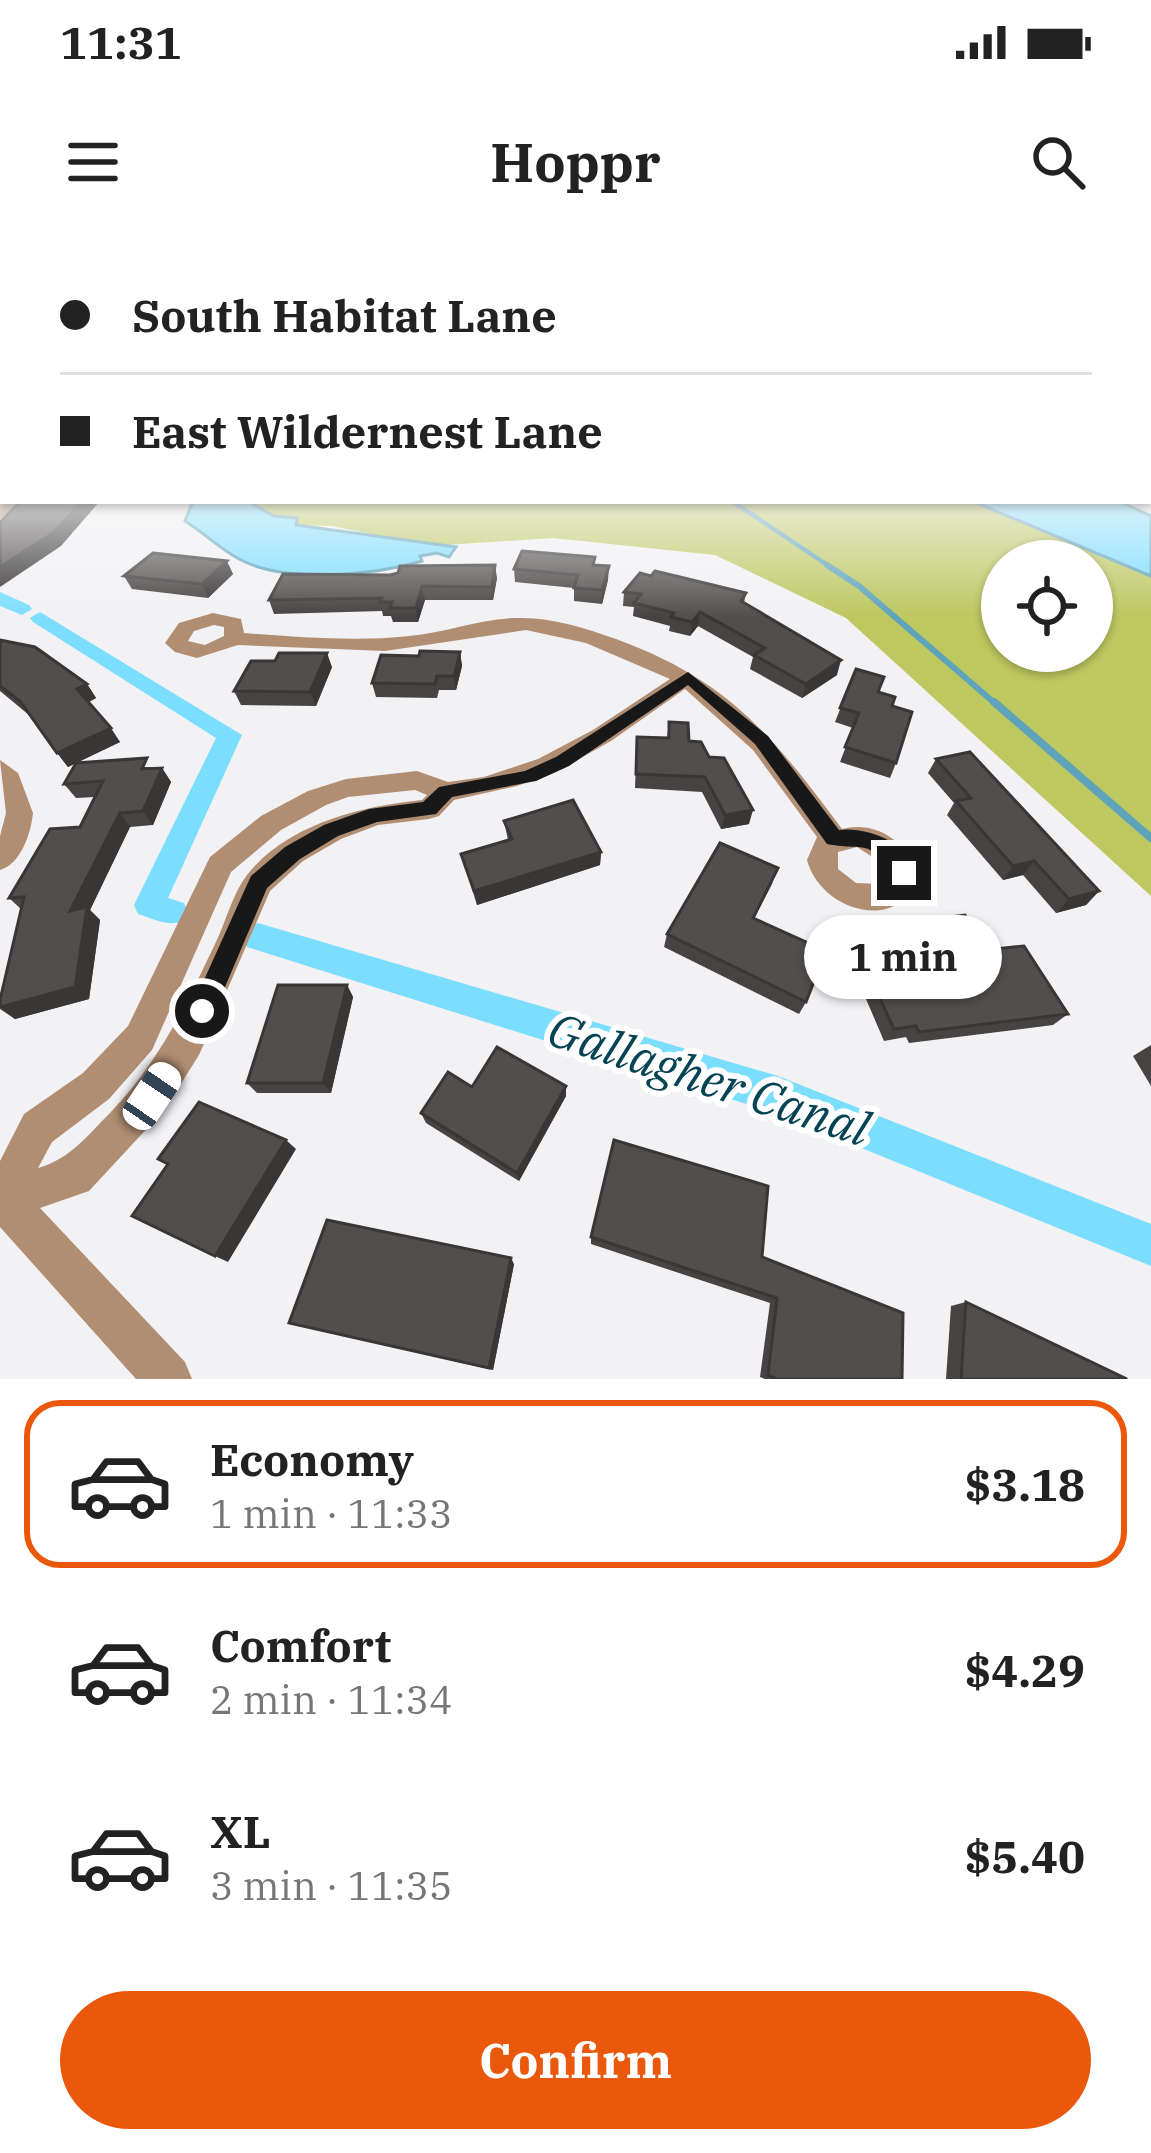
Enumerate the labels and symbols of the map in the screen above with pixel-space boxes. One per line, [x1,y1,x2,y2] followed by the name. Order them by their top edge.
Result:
[877,846,931,900] route end
[805,915,1003,999] callout: 1 min
[175,984,229,1038] route start
[541,997,879,1160] water label: Gallagher Canal
[117,1056,187,1136] car

